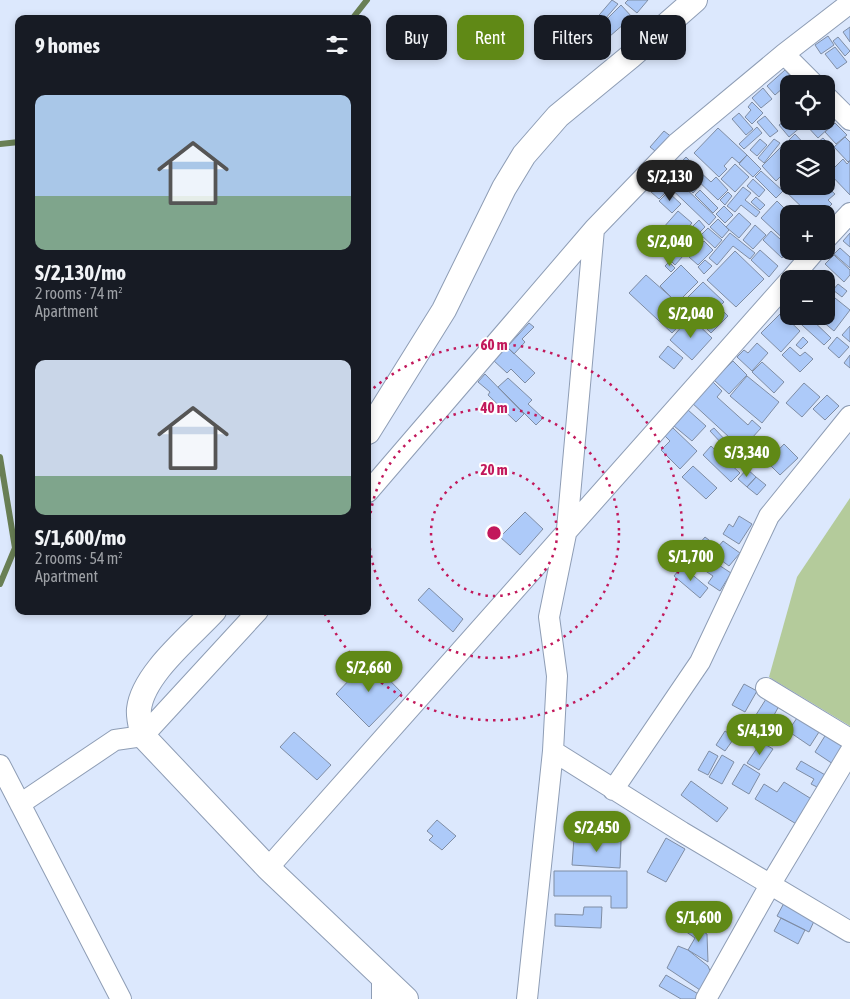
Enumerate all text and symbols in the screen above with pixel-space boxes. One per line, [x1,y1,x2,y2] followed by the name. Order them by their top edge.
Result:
[386,15,447,60] chip: Buy
[457,15,524,60] chip: Rent
[534,15,611,60] chip: Filters
[621,15,686,60] chip: New
[323,31,351,59] icon: filters
[35,33,100,57] text: 9 homes
[780,75,835,325] map controls
[780,75,835,130] button: locate
[148,128,238,218] icon: home
[780,140,835,195] button: layers
[624,160,716,202] pin: S/2,130
[647,167,693,185] text: S/2,130
[780,205,835,260] button: +
[624,224,716,267] pin: S/2,040
[647,232,693,250] text: S/2,040
[35,260,126,284] text: S/2,130/mo
[780,270,835,325] button: −
[35,284,123,302] text: 2 rooms · 74 m²
[645,296,737,339] pin: S/2,040
[35,302,98,320] text: Apartment
[668,304,714,322] text: S/2,040
[481,336,508,353] text: 60 m
[148,393,238,483] icon: home
[480,399,508,416] text: 40 m
[701,436,793,478] pin: S/3,340
[724,443,770,461] text: S/3,340
[481,461,508,478] text: 20 m
[485,524,503,542] centre of rings
[35,525,126,549] text: S/1,600/mo
[645,540,737,582] pin: S/1,700
[668,547,714,565] text: S/1,700
[35,549,123,567] text: 2 rooms · 54 m²
[35,567,98,585] text: Apartment
[323,650,415,693] pin: S/2,660
[346,658,392,676] text: S/2,660
[714,714,806,756] pin: S/4,190
[737,721,783,739] text: S/4,190
[551,810,643,853] pin: S/2,450
[574,818,620,836] text: S/2,450
[653,900,745,943] pin: S/1,600
[676,908,722,926] text: S/1,600

